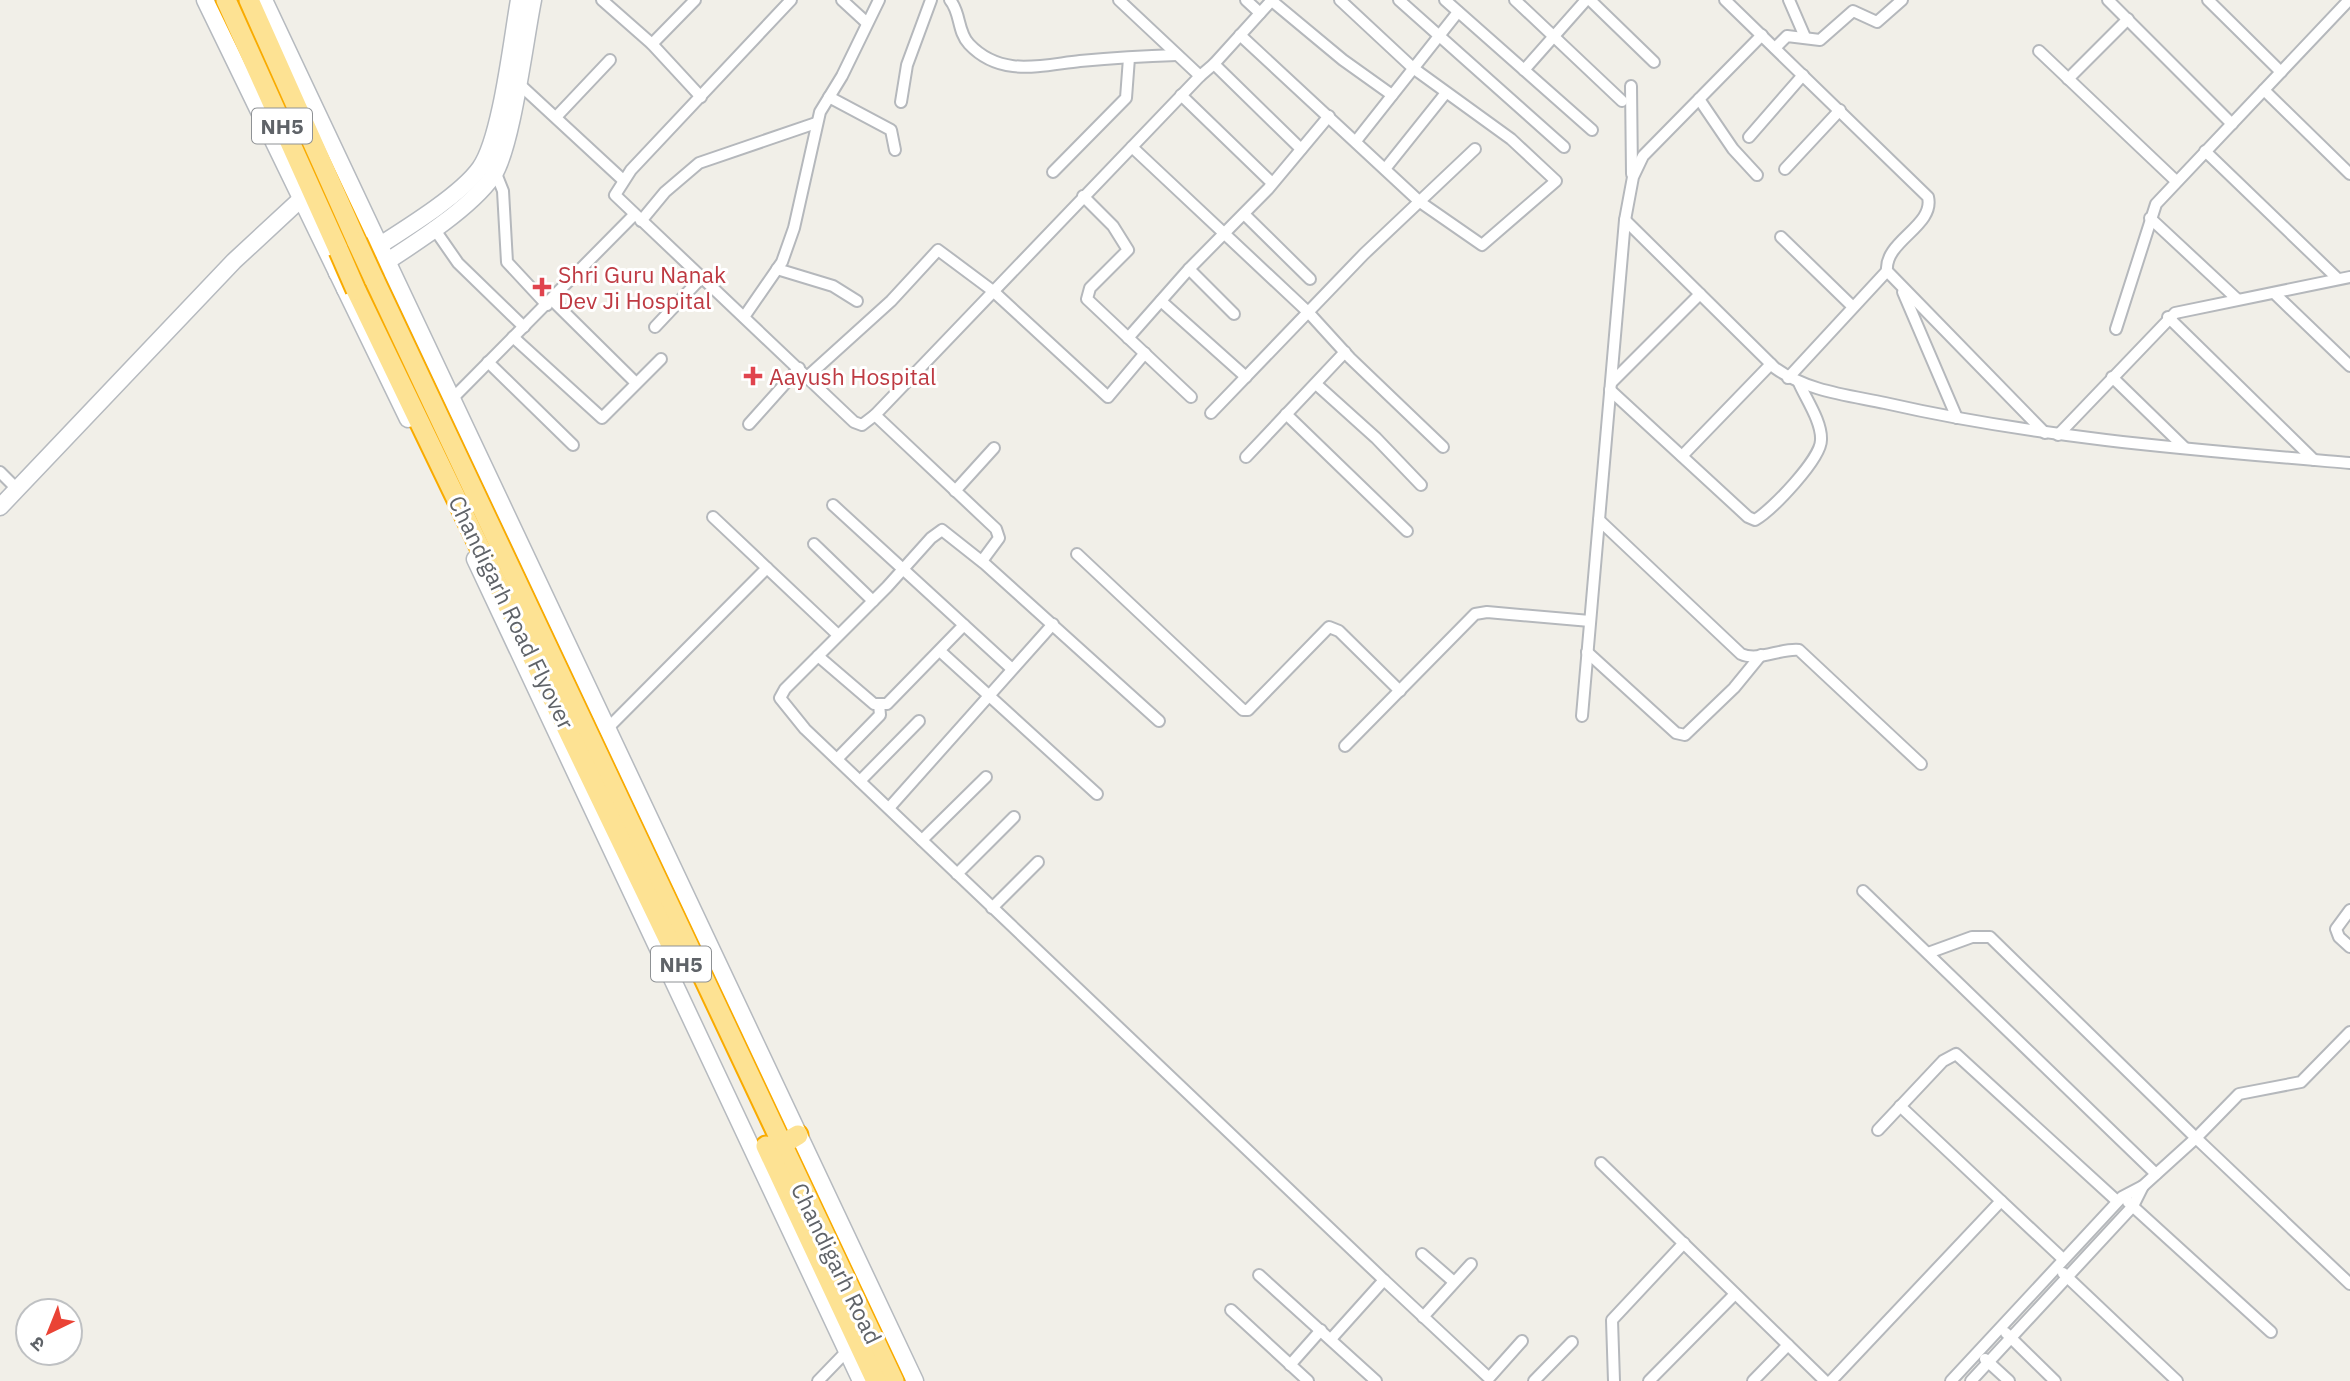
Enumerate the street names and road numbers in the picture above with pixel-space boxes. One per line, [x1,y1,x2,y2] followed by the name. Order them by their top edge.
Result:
[252,108,312,144] road number: NH5
[442,490,582,734] street label: Chandigarh Road Flyover
[651,946,711,982] road number: NH5
[785,1177,889,1349] street label: Chandigarh Road

